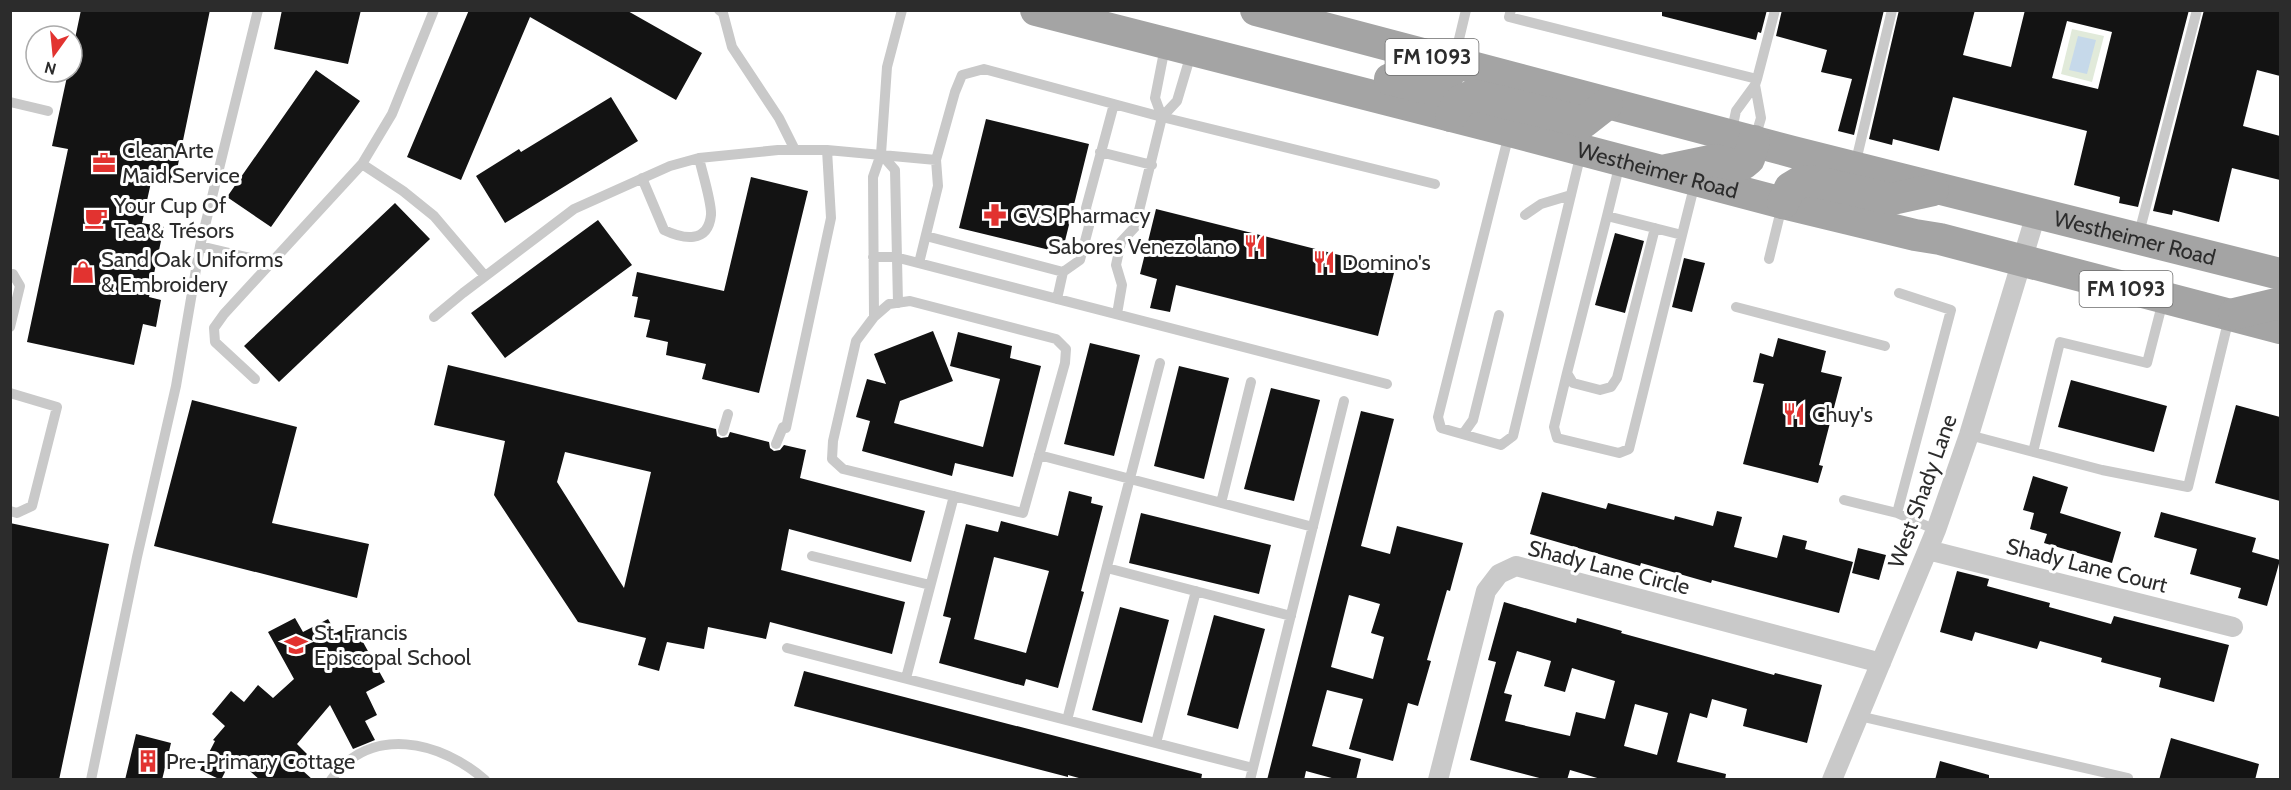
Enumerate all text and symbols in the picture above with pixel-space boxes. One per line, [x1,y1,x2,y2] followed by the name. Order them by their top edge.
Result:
[24,24,84,84] north arrow
[1386,39,1478,75] road number: FM 1093
[42,57,58,79] text: N
[1574,136,1741,205] street label: Westheimer Road
[122,137,240,189] place label: CleanArte Maid Service
[91,150,117,176] office icon: CleanArte Maid Service
[113,192,234,244] place label: Your Cup Of Tea & Trésors
[982,202,1008,228] pharmacy icon: CVS Pharmacy
[1013,202,1151,229] place label: CVS Pharmacy
[83,205,109,231] cafe icon: Your Cup Of Tea & Trésors
[2051,205,2219,271] street label: Westheimer Road
[1048,233,1237,260] place label: Sabores Venezolano
[1242,233,1268,259] restaurant icon: Sabores Venezolano
[101,246,283,298] place label: Sand Oak Uniforms & Embroidery
[1311,249,1337,275] restaurant icon: Domino's
[1342,249,1431,276] place label: Domino's
[70,259,96,285] shop icon: Sand Oak Uniforms & Embroidery
[2080,271,2172,307] road number: FM 1093
[1781,401,1807,427] restaurant icon: Chuy's
[1812,401,1873,428] place label: Chuy's
[1882,411,1963,572] street label: West Shady Lane
[2004,532,2171,599] street label: Shady Lane Court
[1525,534,1692,601] street label: Shady Lane Circle
[314,619,472,671] place label: St. Francis Episcopal School
[283,632,309,658] school or university icon: St. Francis Episcopal School
[135,748,161,774] building icon: Pre-Primary Cottage
[166,748,355,775] place label: Pre-Primary Cottage

